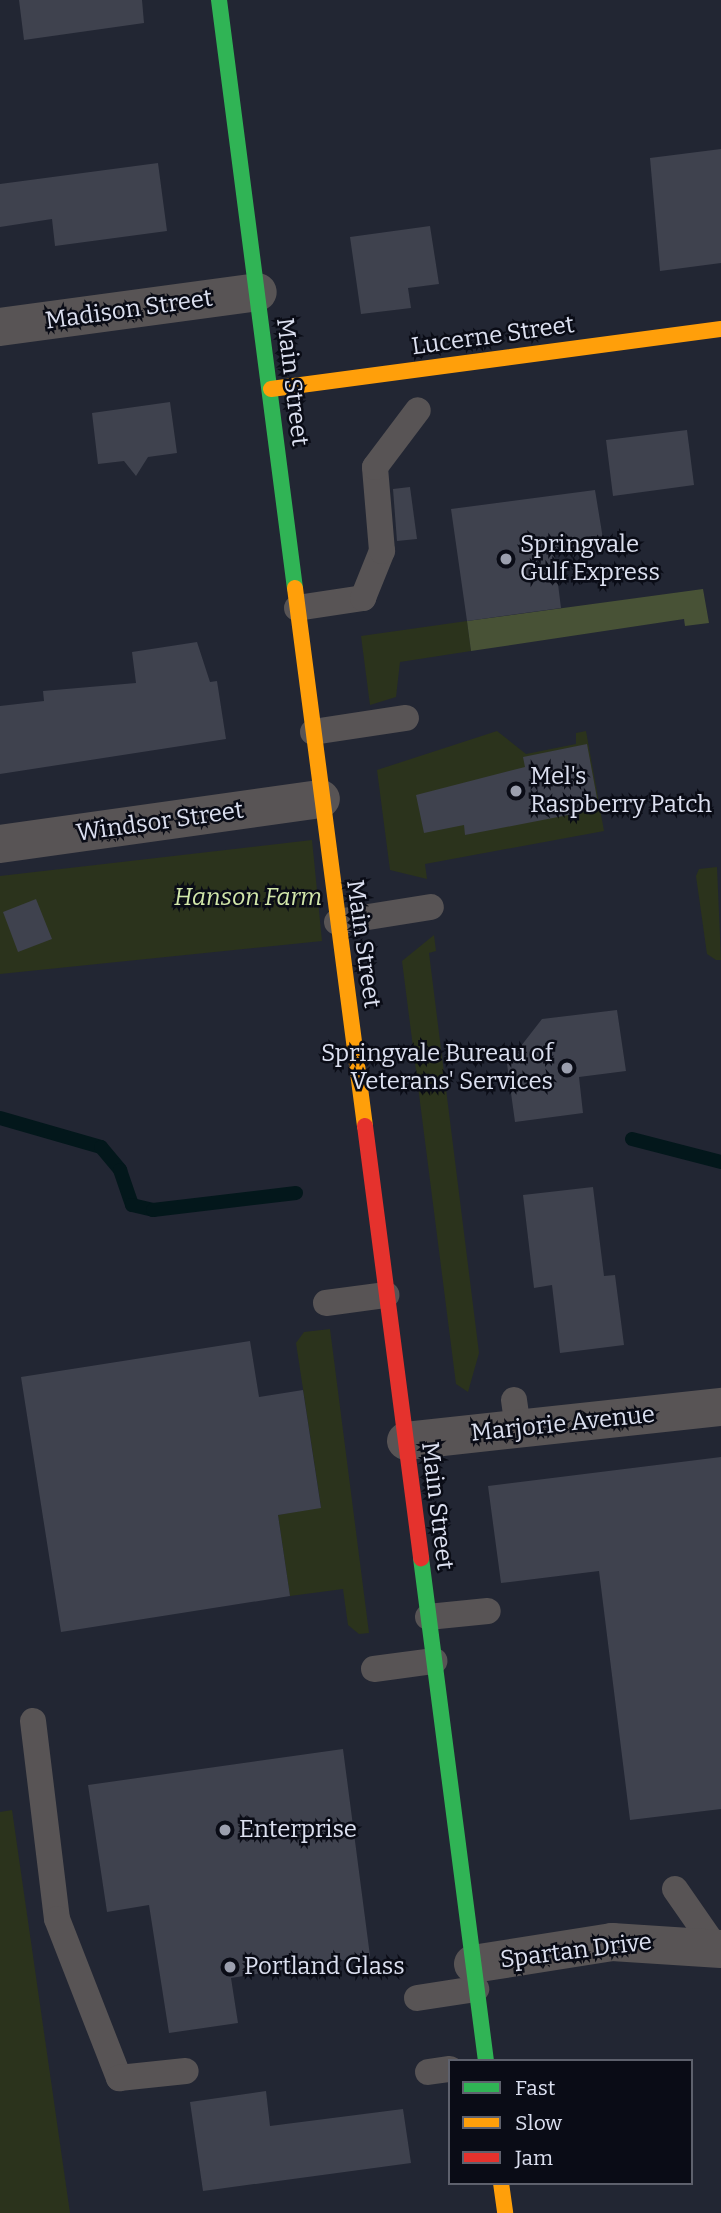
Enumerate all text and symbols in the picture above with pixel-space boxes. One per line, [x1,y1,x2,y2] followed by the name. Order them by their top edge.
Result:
[44,284,214,336] street label: Madison Street
[410,310,576,362] street label: Lucerne Street
[270,316,314,448] street label: Main Street
[520,531,660,587] place label: Springvale Gulf Express
[498,551,514,567] marker: Springvale Gulf Express
[530,763,712,819] place label: Mel's Raspberry Patch
[508,783,524,799] marker: Mel's Raspberry Patch
[75,796,245,848] street label: Windsor Street
[340,878,386,1010] street label: Main Street
[174,884,322,912] park label: Hanson Farm
[321,1040,553,1096] place label: Springvale Bureau of Veterans' Services
[559,1060,575,1076] marker: Springvale Bureau of Veterans' Services
[470,1400,656,1448] street label: Marjorie Avenue
[415,1440,459,1572] street label: Main Street
[239,1816,357,1844] place label: Enterprise
[217,1822,233,1838] marker: Enterprise
[499,1927,653,1975] street label: Spartan Drive
[244,1953,405,1981] place label: Portland Glass
[222,1959,238,1975] marker: Portland Glass
[448,2059,693,2185] legend
[515,2075,555,2101] text: Fast
[515,2110,562,2136] text: Slow
[515,2145,553,2171] text: Jam

